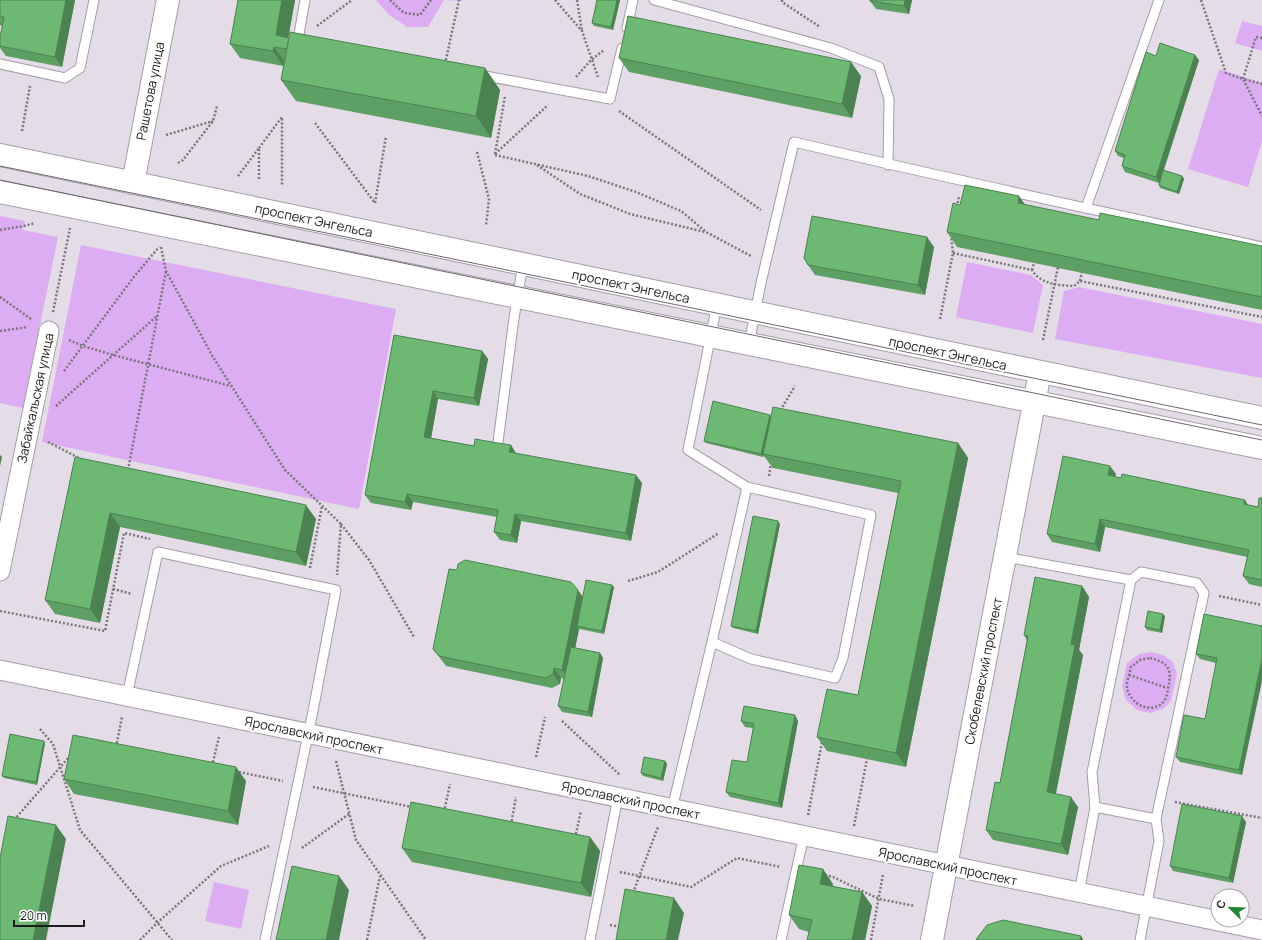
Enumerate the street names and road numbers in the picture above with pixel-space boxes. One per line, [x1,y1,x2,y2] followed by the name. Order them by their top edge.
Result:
[132,40,168,142] street label: Рашетова улица
[253,199,375,241] street label: проспект Энгельса
[570,265,692,307] street label: проспект Энгельса
[12,331,58,465] street label: Забайкальская улица
[887,332,1009,374] street label: проспект Энгельса
[960,595,1006,746] street label: Скобелевский проспект
[243,712,385,759] street label: Ярославский проспект
[560,777,702,824] street label: Ярославский проспект
[877,843,1019,890] street label: Ярославский проспект

